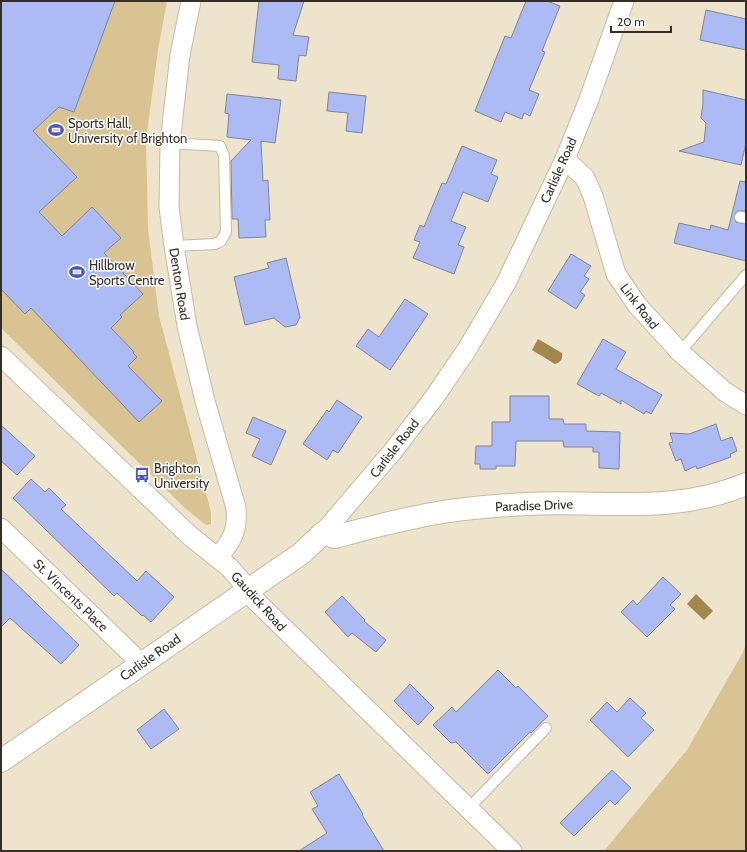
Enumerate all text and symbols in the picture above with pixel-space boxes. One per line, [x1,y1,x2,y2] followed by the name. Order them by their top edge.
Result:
[611,8,671,34] scale bar
[617,14,645,29] text: 20 m
[68,115,187,146] place label: Sports Hall, University of Brighton
[47,121,65,139] sports icon: Sports Hall, University of Brighton
[536,135,580,205] street label: Carlisle Road
[166,247,194,321] street label: Denton Road
[89,257,165,288] place label: Hillbrow Sports Centre
[68,263,86,281] sports icon: Hillbrow Sports Centre
[617,280,663,332] street label: Link Road
[366,415,422,481] street label: Carlisle Road
[154,460,210,491] place label: Brighton University
[133,466,151,484] bus stop icon: Brighton University
[495,496,574,514] street label: Paradise Drive
[30,555,112,635] street label: St. Vincents Place
[228,568,290,634] street label: Gaudick Road
[117,630,183,684] street label: Carlisle Road

